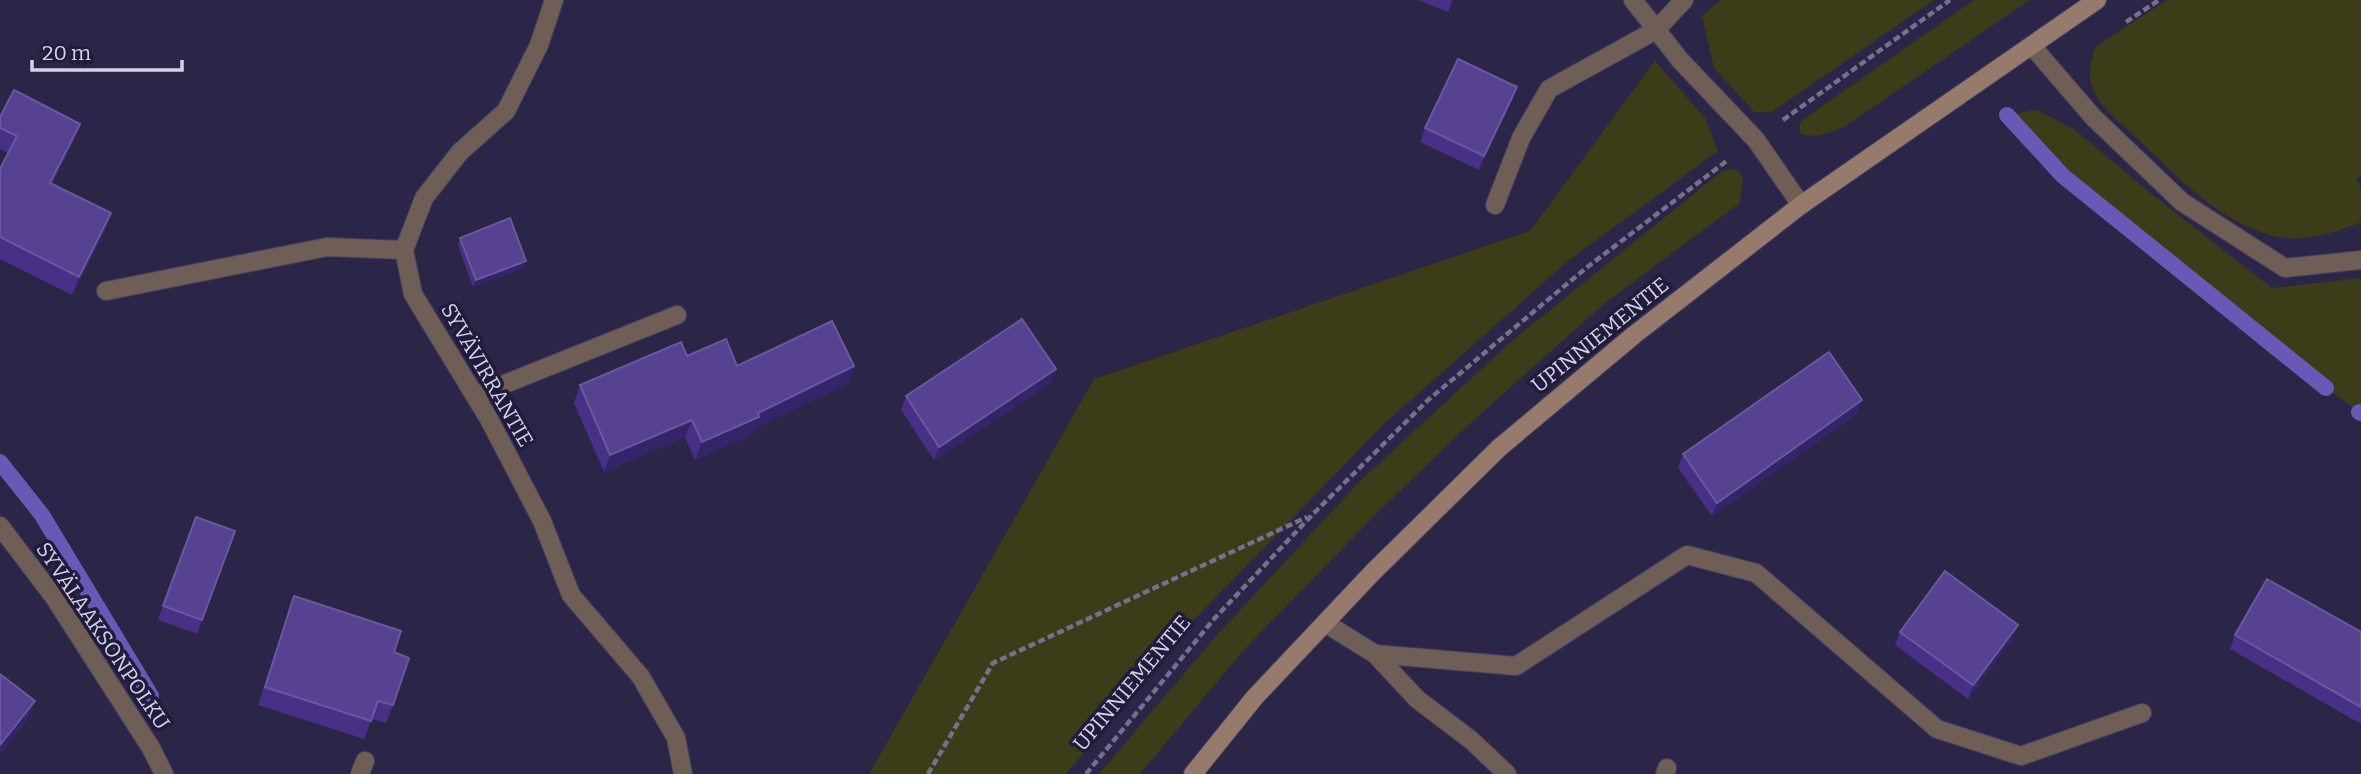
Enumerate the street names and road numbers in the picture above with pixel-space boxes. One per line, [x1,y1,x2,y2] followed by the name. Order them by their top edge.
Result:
[1526,272,1674,398] street label: UPINNIEMENTIE
[435,298,539,452] street label: SYVÄVIRRANTIE
[31,537,176,735] street label: SYVÄLAAKSONPOLKU
[1068,610,1196,756] street label: UPINNIEMENTIE

